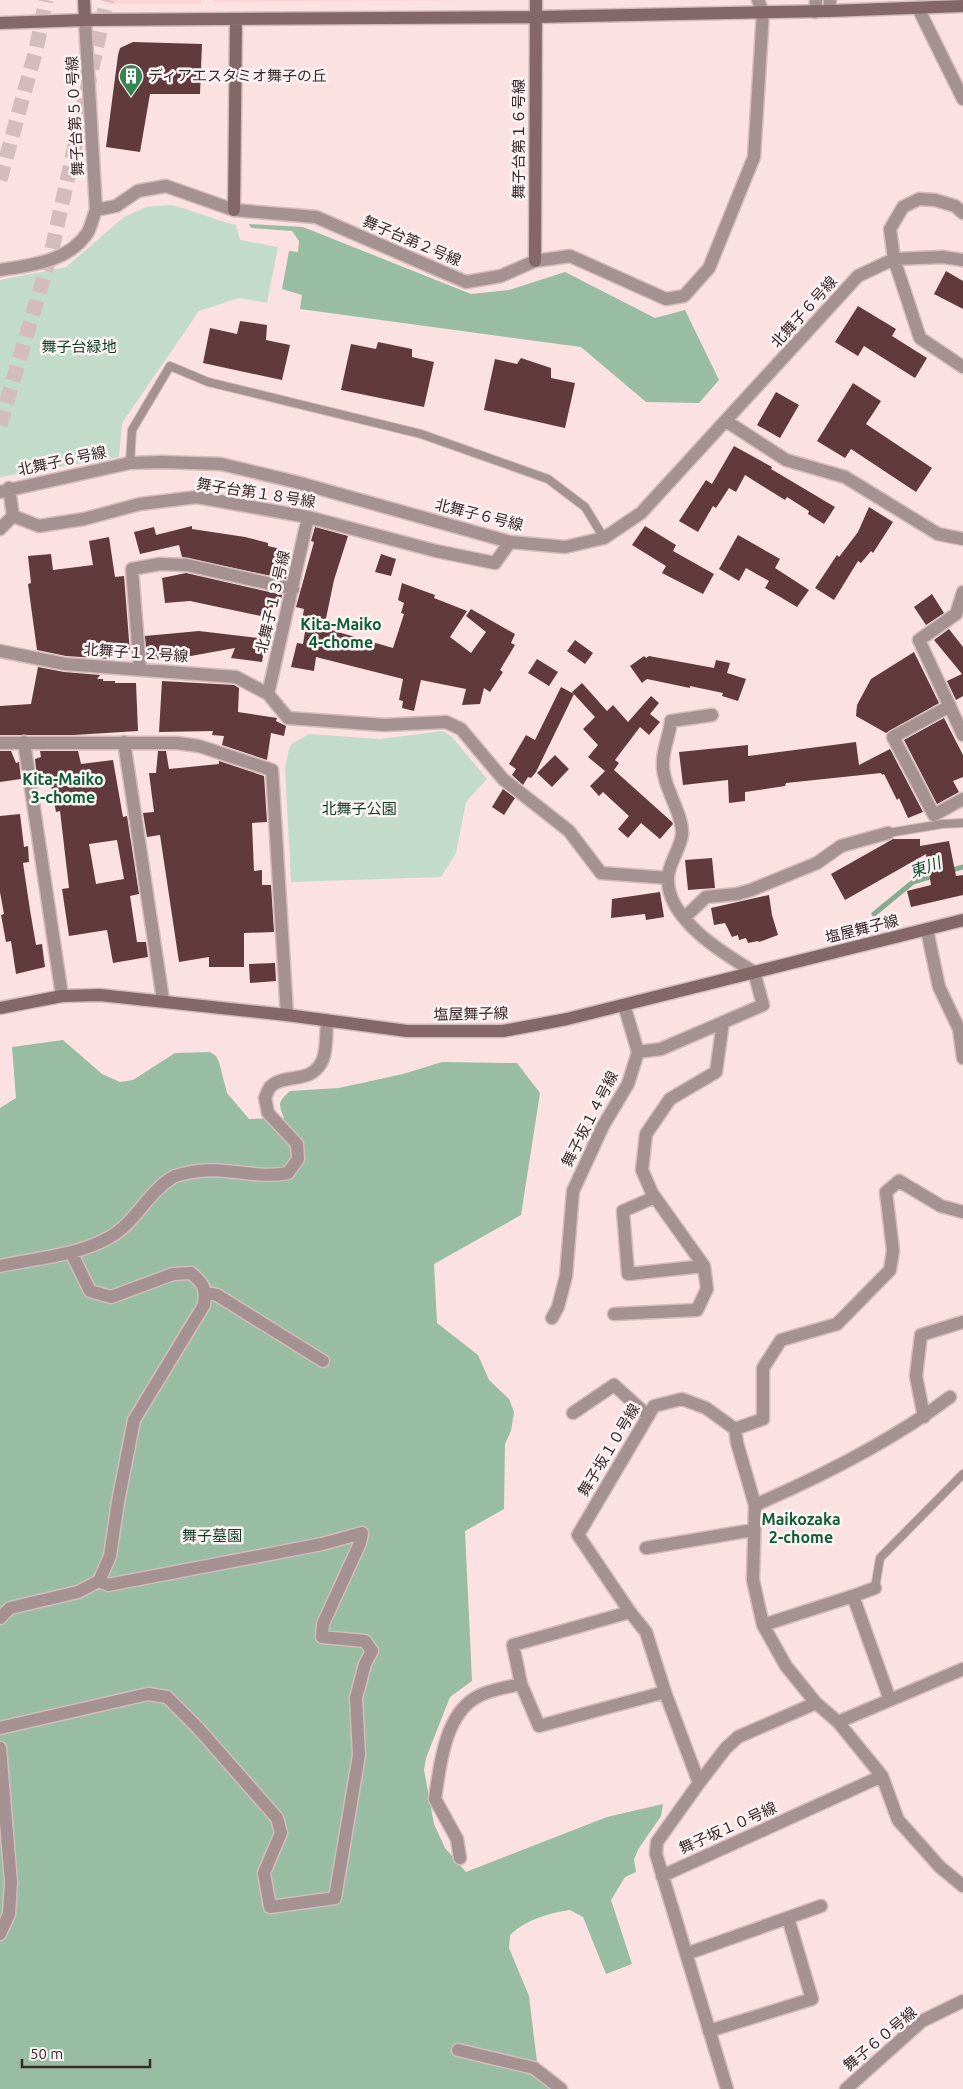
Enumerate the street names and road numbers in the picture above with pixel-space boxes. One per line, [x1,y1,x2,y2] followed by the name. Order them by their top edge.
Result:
[63,56,86,176] street label: 舞子台第５０号線
[510,79,527,199] street label: 舞子台第１６号線
[361,212,464,269] street label: 舞子台第２号線
[767,273,840,351] street label: 北舞子６号線
[16,443,108,478] street label: 北舞子６号線
[195,475,317,510] street label: 舞子台第１８号線
[433,495,525,534] street label: 北舞子６号線
[252,549,293,655] street label: 北舞子１３号線
[83,640,189,665] street label: 北舞子１２号線
[823,911,900,946] street label: 塩屋舞子線
[433,1004,509,1023] street label: 塩屋舞子線
[558,1068,621,1169] street label: 舞子坂１４号線
[574,1400,643,1499] street label: 舞子坂１０号線
[676,1798,779,1857] street label: 舞子坂１０号線
[840,2003,920,2074] street label: 舞子６０号線

